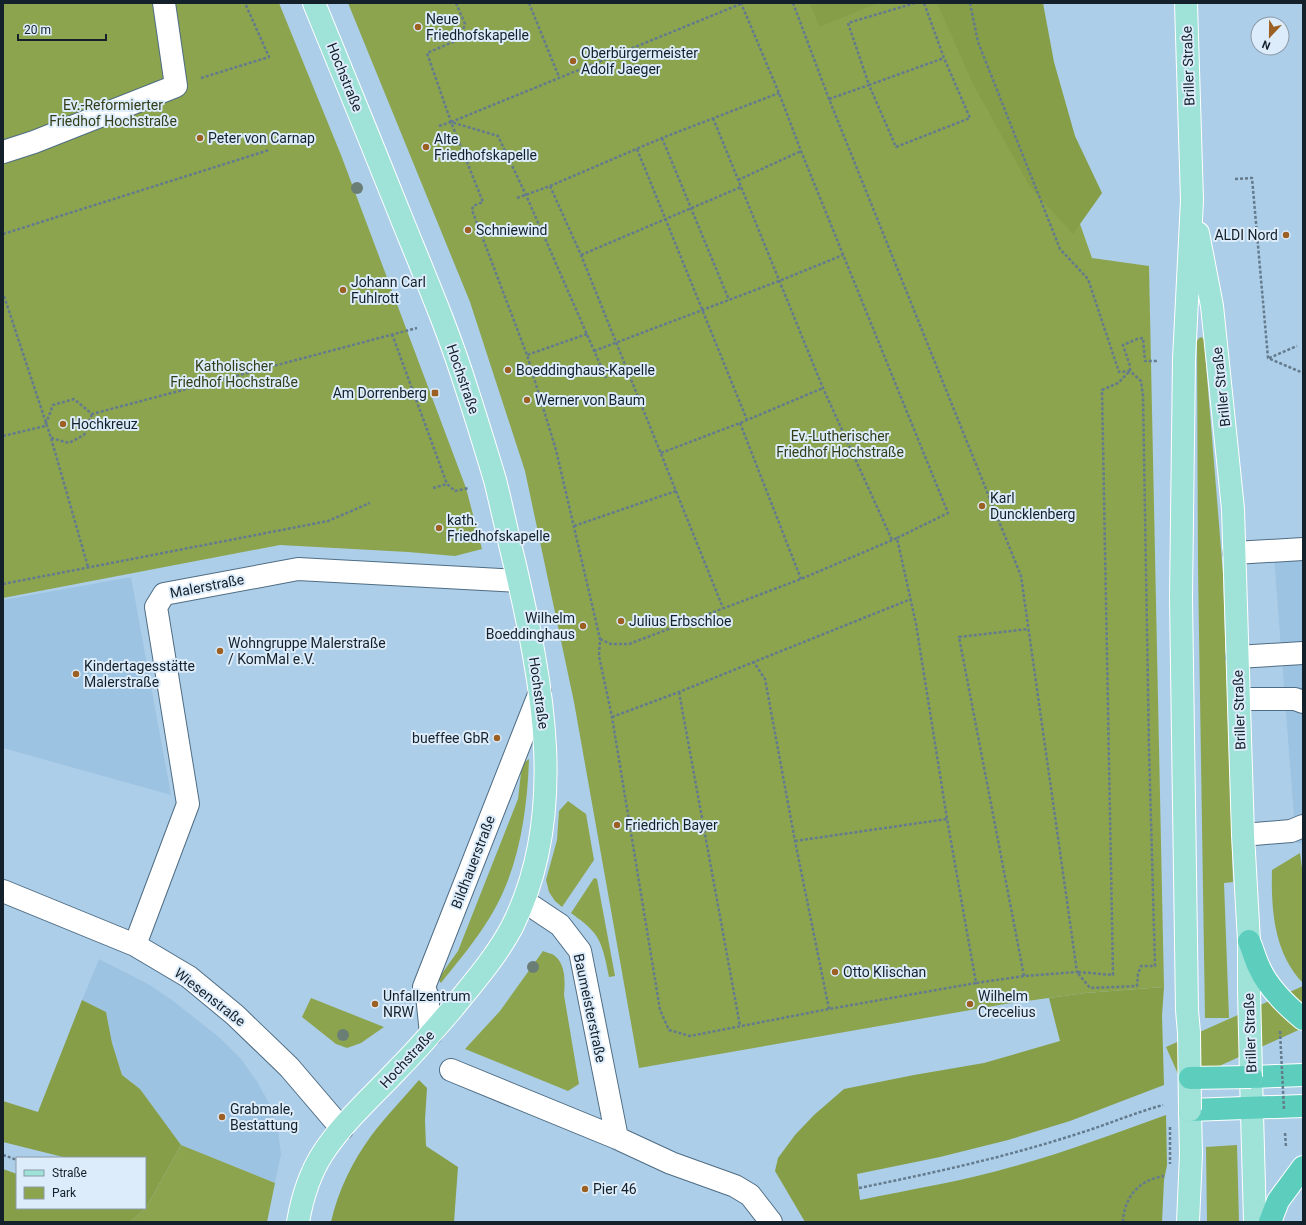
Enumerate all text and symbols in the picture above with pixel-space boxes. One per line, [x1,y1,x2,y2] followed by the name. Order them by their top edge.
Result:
[426,11,529,43] place label: Neue Friedhofskapelle
[18,16,106,42] scale bar
[1250,16,1290,56] north arrow
[413,22,423,32] marker: Neue Friedhofskapelle
[24,23,51,37] text: 20 m
[1179,26,1197,106] street label: Briller Straße
[1260,37,1272,52] text: N
[324,40,366,114] street label: Hochstraße
[581,45,698,77] place label: Oberbürgermeister Adolf Jaeger
[568,56,578,66] marker: Oberbürgermeister Adolf Jaeger
[49,97,177,129] park label: Ev.-Reformierter Friedhof Hochstraße
[208,130,315,146] place label: Peter von Carnap
[434,131,537,163] place label: Alte Friedhofskapelle
[195,133,205,143] marker: Peter von Carnap
[421,142,431,152] marker: Alte Friedhofskapelle
[476,222,547,238] place label: Schniewind
[463,225,473,235] marker: Schniewind
[1214,227,1278,243] place label: ALDI Nord
[1281,230,1291,240] marker: ALDI Nord
[351,274,426,306] place label: Johann Carl Fuhlrott
[338,285,348,295] marker: Johann Carl Fuhlrott
[444,342,482,416] street label: Hochstraße
[1209,346,1233,428] street label: Briller Straße
[170,358,298,390] park label: Katholischer Friedhof Hochstraße
[516,362,655,378] place label: Boeddinghaus-Kapelle
[503,365,513,375] marker: Boeddinghaus-Kapelle
[333,385,427,401] place label: Am Dorrenberg
[430,388,440,398] marker: Am Dorrenberg
[535,392,645,408] place label: Werner von Baum
[522,395,532,405] marker: Werner von Baum
[71,416,138,432] place label: Hochkreuz
[58,419,68,429] marker: Hochkreuz
[776,428,904,460] park label: Ev.-Lutherischer Friedhof Hochstraße
[990,490,1075,522] place label: Karl Duncklenberg
[977,501,987,511] marker: Karl Duncklenberg
[447,512,550,544] place label: kath. Friedhofskapelle
[434,523,444,533] marker: kath. Friedhofskapelle
[169,571,245,601] street label: Malerstraße
[486,610,575,642] place label: Wilhelm Boeddinghaus
[629,613,731,629] place label: Julius Erbschloe
[616,616,626,626] marker: Julius Erbschloe
[578,621,588,631] marker: Wilhelm Boeddinghaus
[228,635,386,667] place label: Wohngruppe Malerstraße / KomMal e.V.
[215,646,225,656] marker: Wohngruppe Malerstraße / KomMal e.V.
[526,656,552,730] street label: Hochstraße
[84,658,195,690] place label: Kindertagesstätte Malerstraße
[71,669,81,679] marker: Kindertagesstätte Malerstraße
[1230,670,1248,750] street label: Briller Straße
[412,730,489,746] place label: bueffee GbR
[492,733,502,743] marker: bueffee GbR
[448,813,498,911] street label: Bildhauerstraße
[625,817,718,833] place label: Friedrich Bayer
[612,820,622,830] marker: Friedrich Bayer
[571,952,609,1064] street label: Baumeisterstraße
[171,964,249,1030] street label: Wiesenstraße
[843,964,926,980] place label: Otto Klischan
[830,967,840,977] marker: Otto Klischan
[383,988,470,1020] place label: Unfallzentrum NRW
[978,988,1036,1020] place label: Wilhelm Crecelius
[1241,993,1259,1073] street label: Briller Straße
[370,999,380,1009] marker: Unfallzentrum NRW
[965,999,975,1009] marker: Wilhelm Crecelius
[376,1027,438,1091] street label: Hochstraße
[230,1101,298,1133] place label: Grabmale, Bestattung
[217,1112,227,1122] marker: Grabmale, Bestattung
[16,1157,146,1209] legend
[52,1166,87,1180] text: Straße
[593,1181,637,1197] place label: Pier 46
[580,1184,590,1194] marker: Pier 46
[52,1186,77,1200] text: Park

